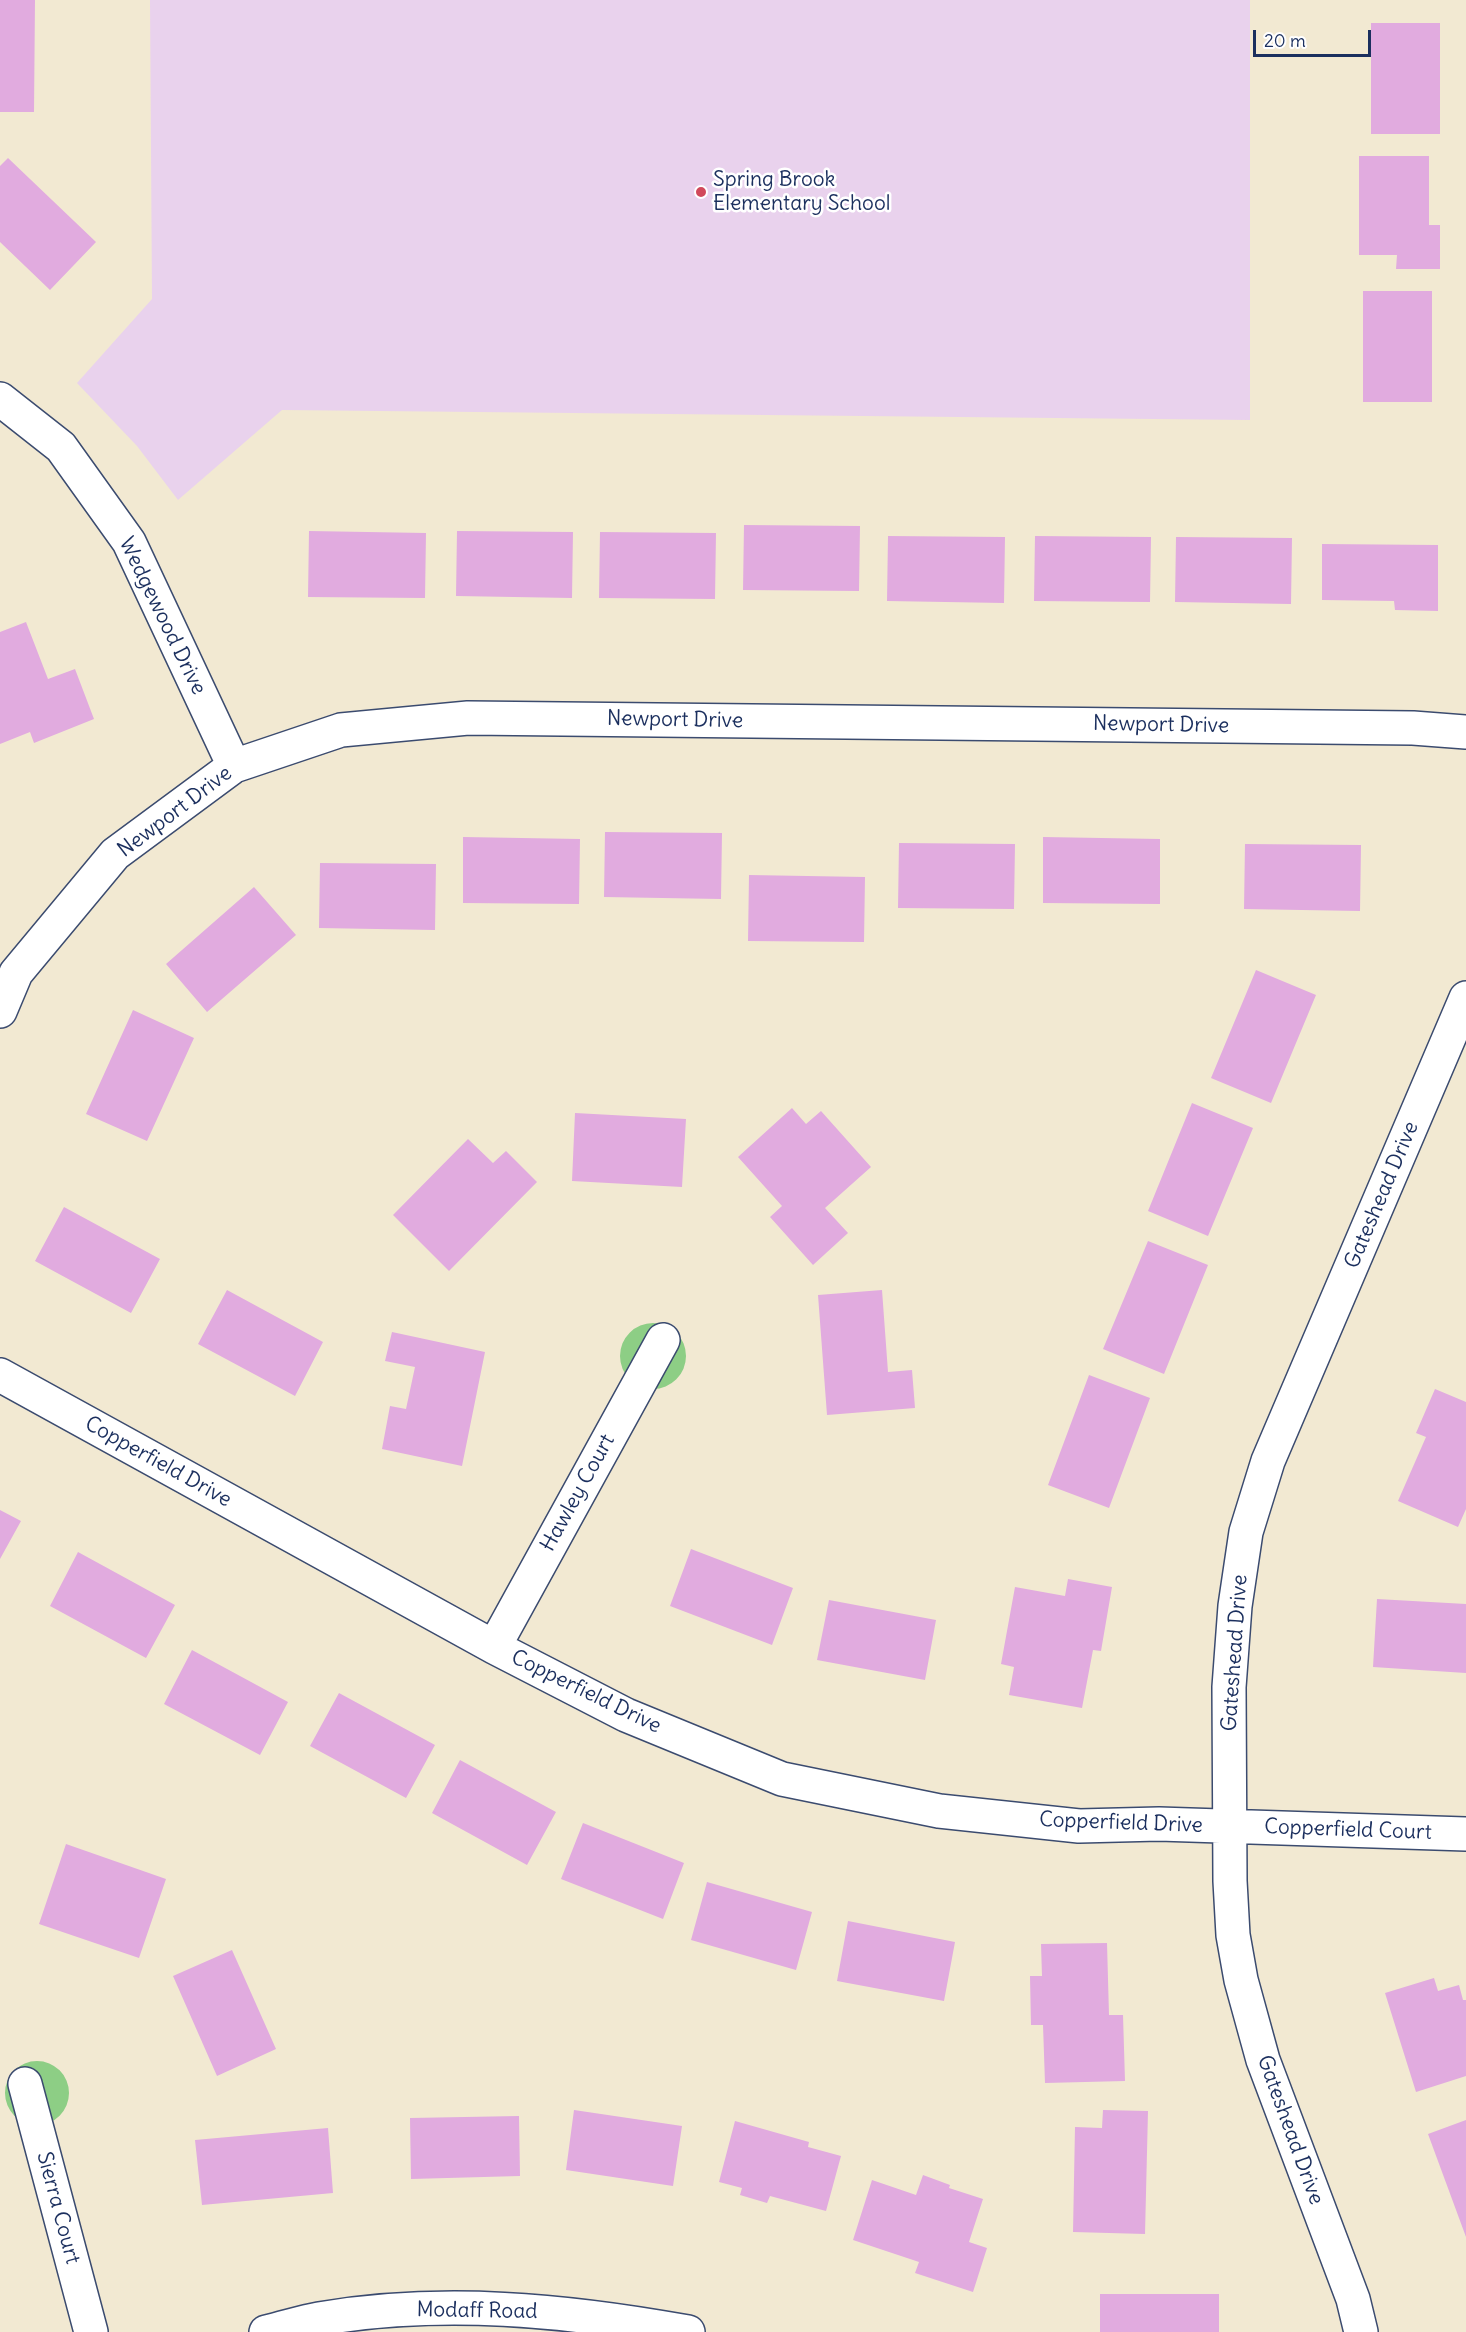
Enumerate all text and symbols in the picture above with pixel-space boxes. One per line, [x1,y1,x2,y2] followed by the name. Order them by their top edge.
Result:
[1256,18,1374,56] scale bar
[1264,29,1306,52] text: 20 m
[713,167,890,217] place label: Spring Brook Elementary School
[694,185,708,199] marker: Spring Brook Elementary School
[113,533,211,699] street label: Wedgewood Drive
[607,706,743,734] street label: Newport Drive
[1093,711,1229,739] street label: Newport Drive
[113,761,237,863] street label: Newport Drive
[1340,1118,1424,1272] street label: Gateshead Drive
[80,1411,236,1513] street label: Copperfield Drive
[536,1430,620,1556] street label: Hawley Court
[1217,1574,1253,1732] street label: Gateshead Drive
[507,1645,665,1739] street label: Copperfield Drive
[1039,1808,1203,1838] street label: Copperfield Drive
[1264,1814,1432,1846] street label: Copperfield Court
[1251,2052,1329,2208] street label: Gateshead Drive
[31,2149,85,2267] street label: Sierra Court
[416,2297,538,2325] street label: Modaff Road

